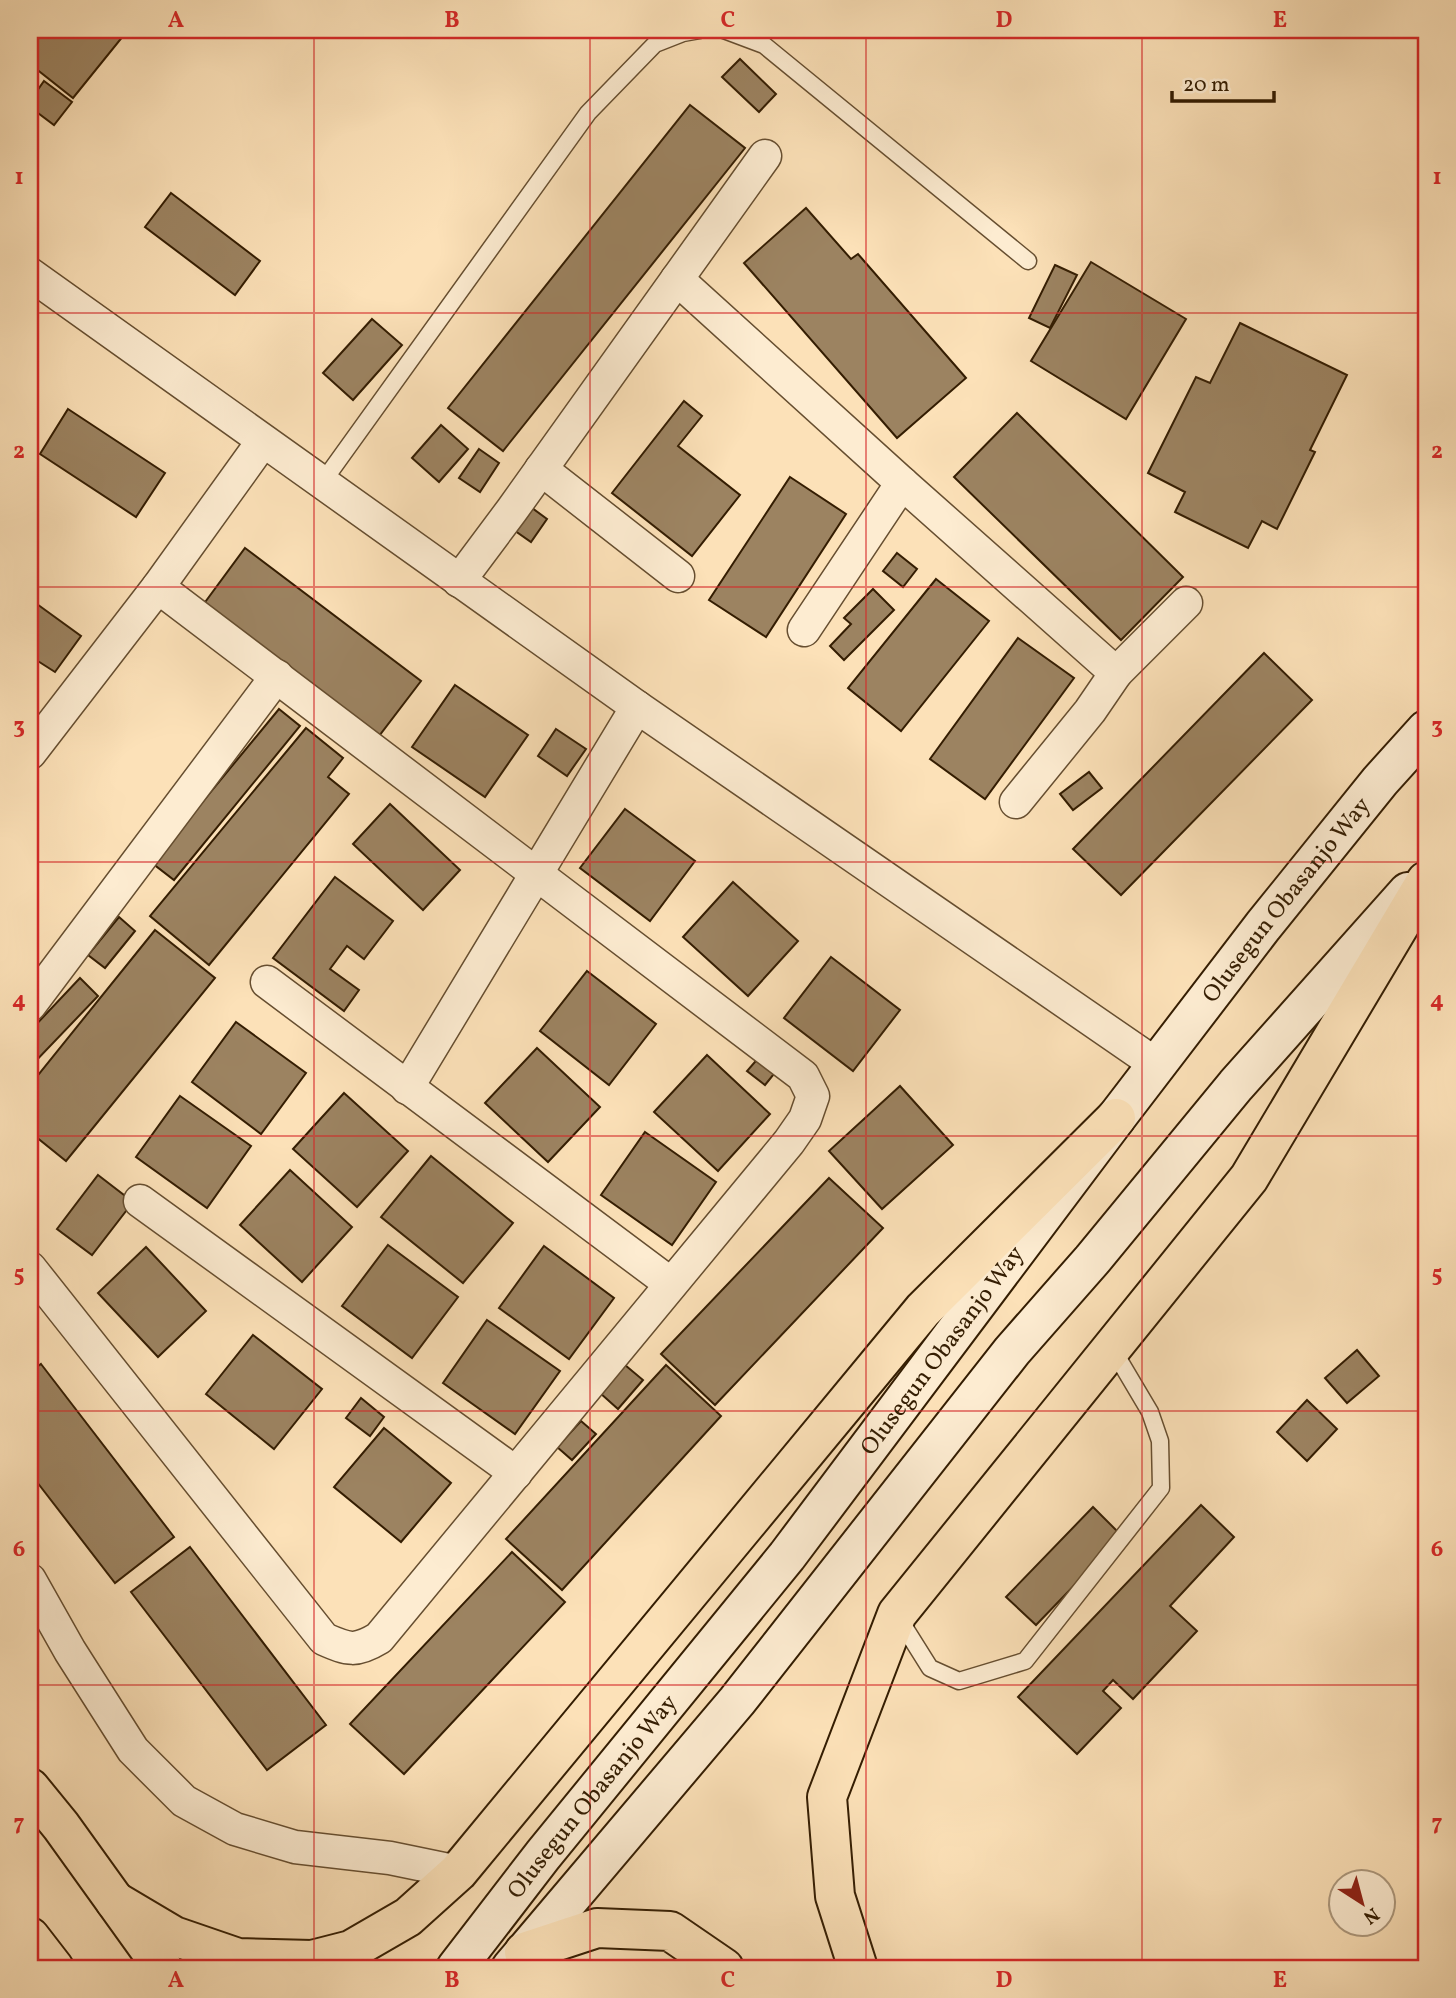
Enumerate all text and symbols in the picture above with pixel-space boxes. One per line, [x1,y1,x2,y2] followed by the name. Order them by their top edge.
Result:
[168,5,184,37] text: A
[444,5,460,37] text: B
[721,5,735,37] text: C
[996,5,1013,37] text: D
[1273,5,1287,37] text: E
[1172,60,1274,104] scale bar
[1183,71,1229,100] text: 20 m
[14,162,24,194] text: 1
[1432,162,1442,194] text: 1
[13,436,25,468] text: 2
[1431,436,1443,468] text: 2
[13,711,25,743] text: 3
[1431,711,1443,743] text: 3
[1195,790,1380,1011] street label: Olusegun Obasanjo Way
[12,985,26,1017] text: 4
[1430,985,1444,1017] text: 4
[853,1239,1033,1463] street label: Olusegun Obasanjo Way
[13,1259,25,1291] text: 5
[1431,1259,1443,1291] text: 5
[13,1534,25,1566] text: 6
[1431,1534,1443,1566] text: 6
[500,1688,686,1907] street label: Olusegun Obasanjo Way
[14,1808,25,1840] text: 7
[1432,1808,1443,1840] text: 7
[1326,1868,1396,1938] north arrow
[1357,1901,1384,1930] text: N
[168,1965,184,1997] text: A
[444,1965,460,1997] text: B
[721,1965,735,1997] text: C
[996,1965,1013,1997] text: D
[1273,1965,1287,1997] text: E

